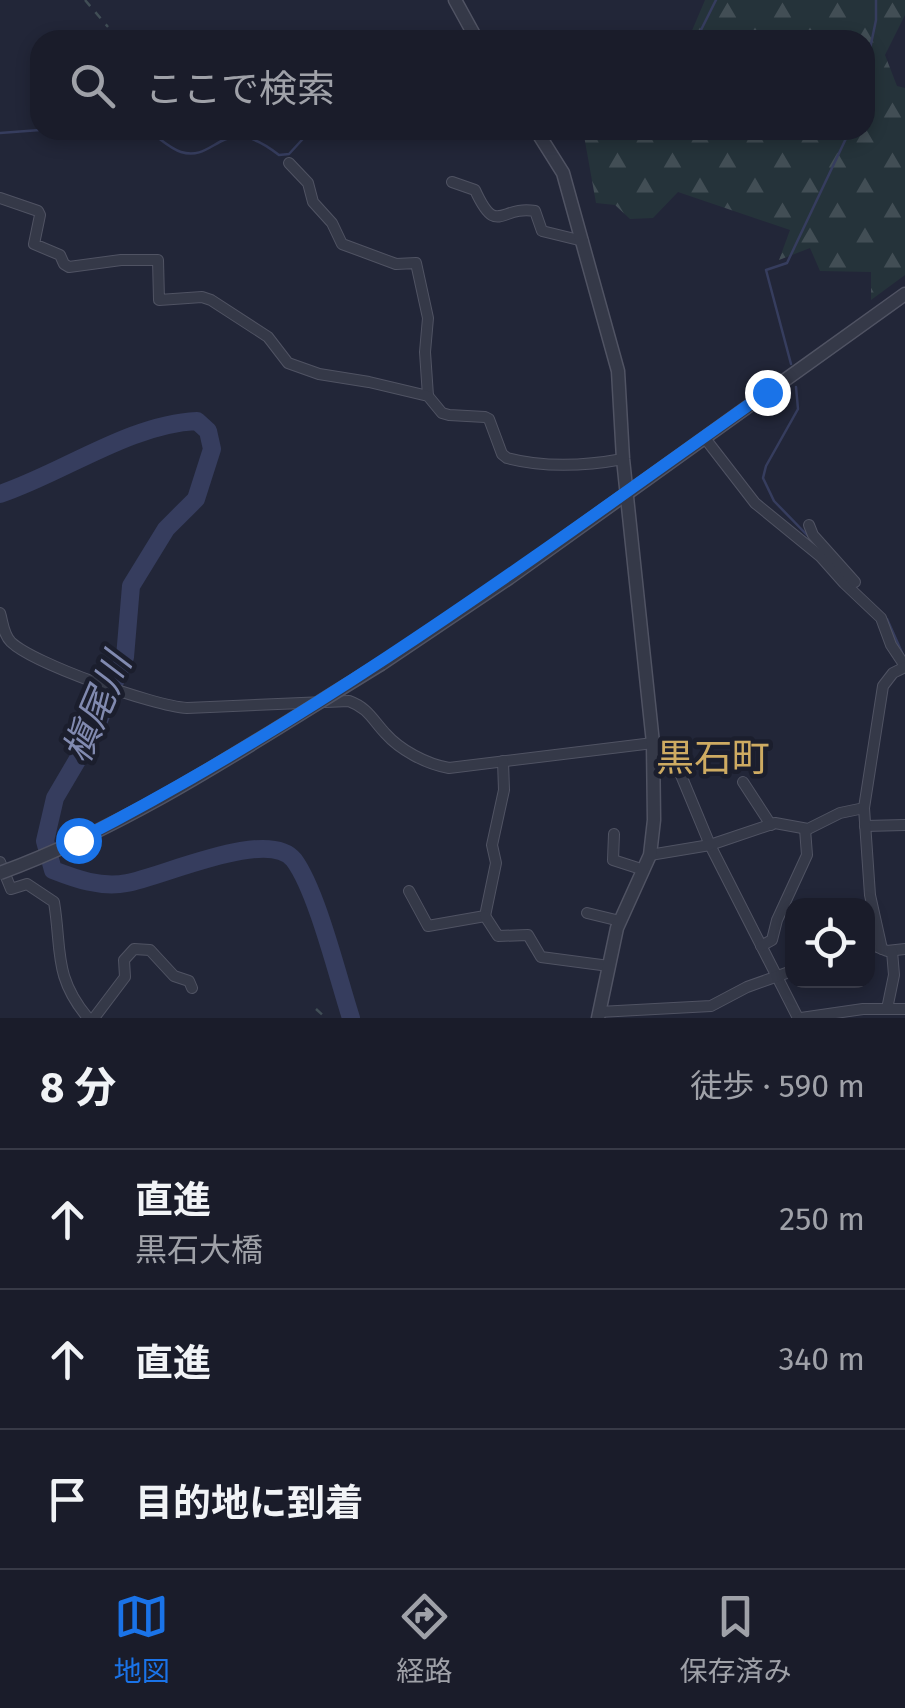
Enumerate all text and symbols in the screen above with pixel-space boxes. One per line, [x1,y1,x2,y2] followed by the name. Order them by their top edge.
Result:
[30,30,875,140] search box
[65,58,120,113] icon: search
[145,66,335,112] text: ここで検索
[745,370,791,416] route end
[54,643,142,769] water label: 槇尾川
[656,735,770,781] district label: 黒石町
[56,818,102,864] route start
[785,898,875,988] map controls
[785,898,875,988] button: locate
[40,1063,116,1113] text: 8 分
[690,1067,865,1105] text: 徒歩 · 590 m
[135,1177,211,1223] text: 直進
[40,1192,95,1247] icon: ahead
[779,1200,865,1238] text: 250 m
[135,1231,263,1269] text: 黒石大橋
[40,1332,95,1387] icon: ahead
[135,1340,211,1386] text: 直進
[778,1340,865,1378] text: 340 m
[40,1472,95,1527] icon: arrive
[135,1480,363,1526] text: 目的地に到着
[113,1589,170,1689] tab: 地図
[396,1589,453,1689] tab: 経路
[679,1589,792,1689] tab: 保存済み

